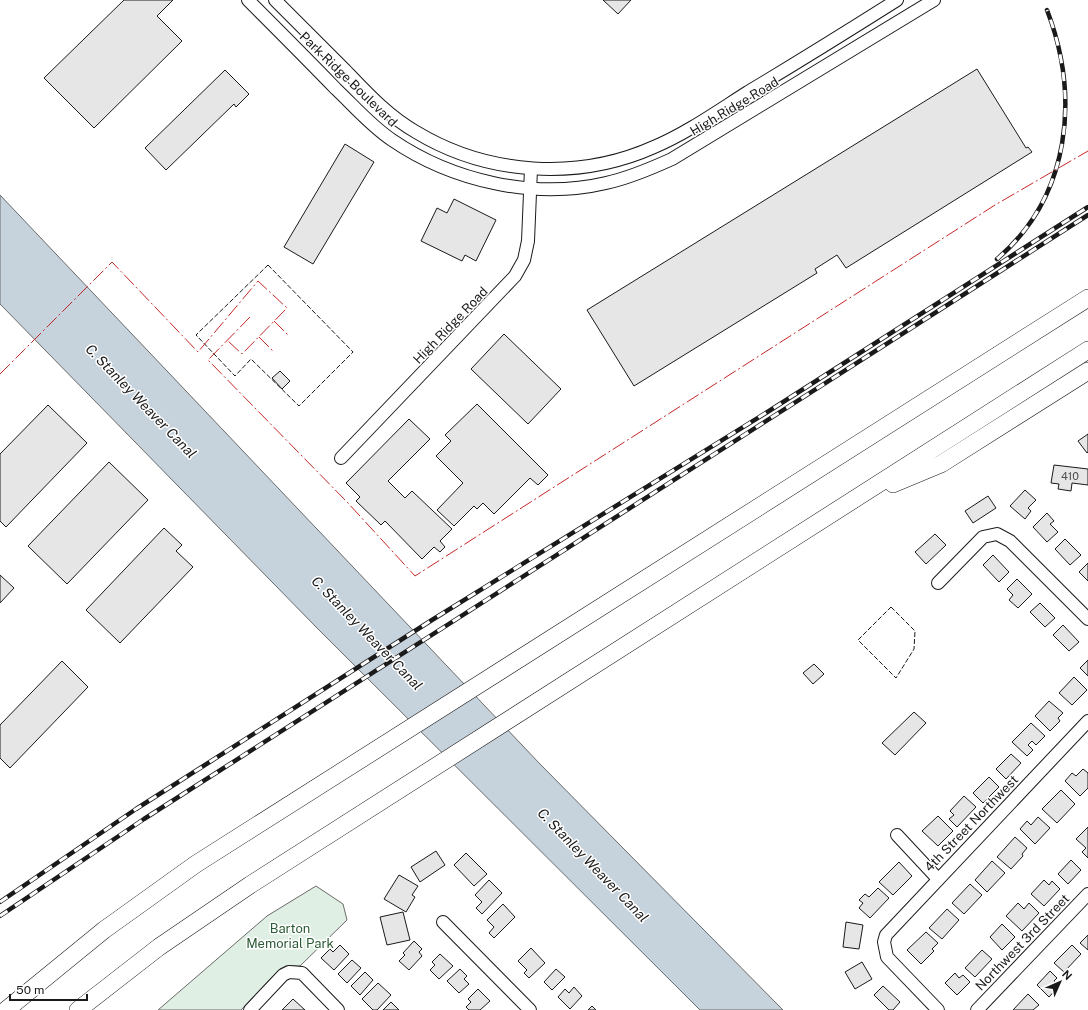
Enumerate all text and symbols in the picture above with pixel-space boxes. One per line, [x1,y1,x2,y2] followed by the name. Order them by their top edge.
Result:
[297,29,401,130] street label: Park Ridge Boulevard
[687,74,781,139] street label: High Ridge Road
[410,284,491,367] street label: High Ridge Road
[82,341,200,461] water label: C. Stanley Weaver Canal
[1061,470,1079,482] house number: 410
[308,573,426,693] water label: C. Stanley Weaver Canal
[921,772,1021,875] street label: 4th Street Northwest
[534,805,652,925] water label: C. Stanley Weaver Canal
[972,890,1072,994] street label: Northwest 3rd Street
[246,921,334,951] park label: Barton Memorial Park
[1040,962,1080,1002] north arrow
[10,976,87,1002] scale bar
[16,983,44,997] text: 50 m

